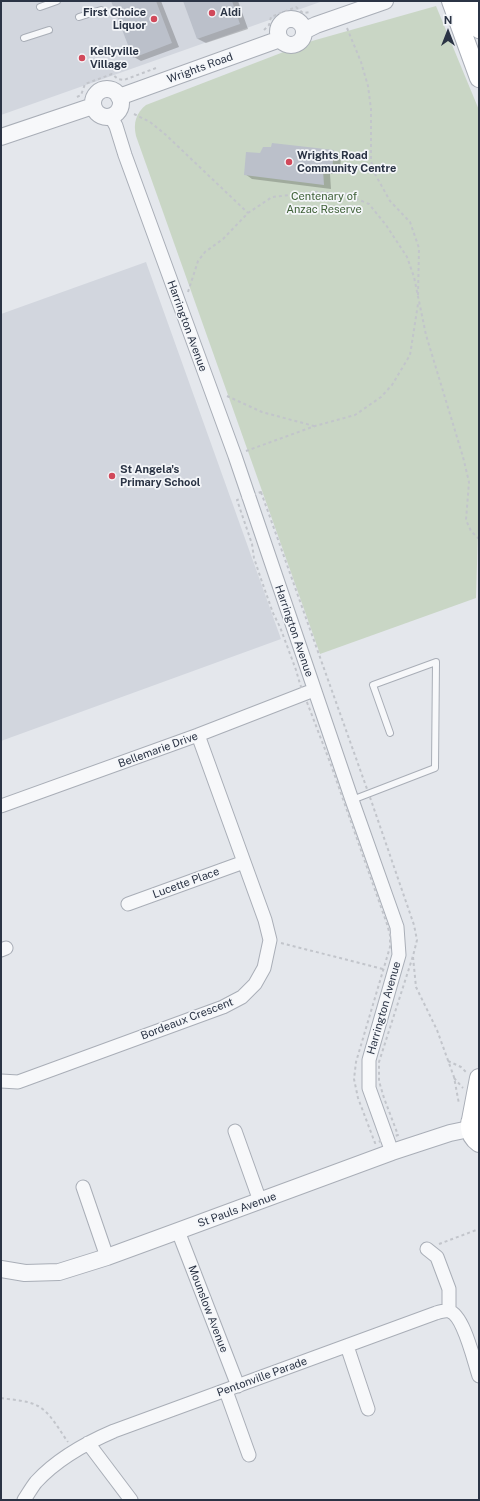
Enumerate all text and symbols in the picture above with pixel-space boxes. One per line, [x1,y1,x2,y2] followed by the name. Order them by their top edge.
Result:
[83,6,146,32] place label: First Choice Liquor
[220,6,241,20] place label: Aldi
[207,8,217,18] marker: Aldi
[428,12,468,52] north arrow
[149,14,159,24] marker: First Choice Liquor
[444,14,452,26] text: N
[90,45,139,71] place label: Kellyville Village
[165,50,235,86] street label: Wrights Road
[77,53,87,63] marker: Kellyville Village
[297,149,396,175] place label: Wrights Road Community Centre
[284,157,294,167] marker: Wrights Road Community Centre
[286,190,362,216] park label: Centenary of Anzac Reserve
[164,279,210,373] street label: Harrington Avenue
[120,463,200,489] place label: St Angela's Primary School
[107,471,117,481] marker: St Angela's Primary School
[272,583,316,679] street label: Harrington Avenue
[116,729,200,771] street label: Bellemarie Drive
[151,865,221,901] street label: Lucette Place
[364,960,404,1056] street label: Harrington Avenue
[139,995,235,1043] street label: Bordeaux Crescent
[196,1190,278,1230] street label: St Pauls Avenue
[185,1263,231,1355] street label: Mounslow Avenue
[215,1355,309,1399] street label: Pentonville Parade

